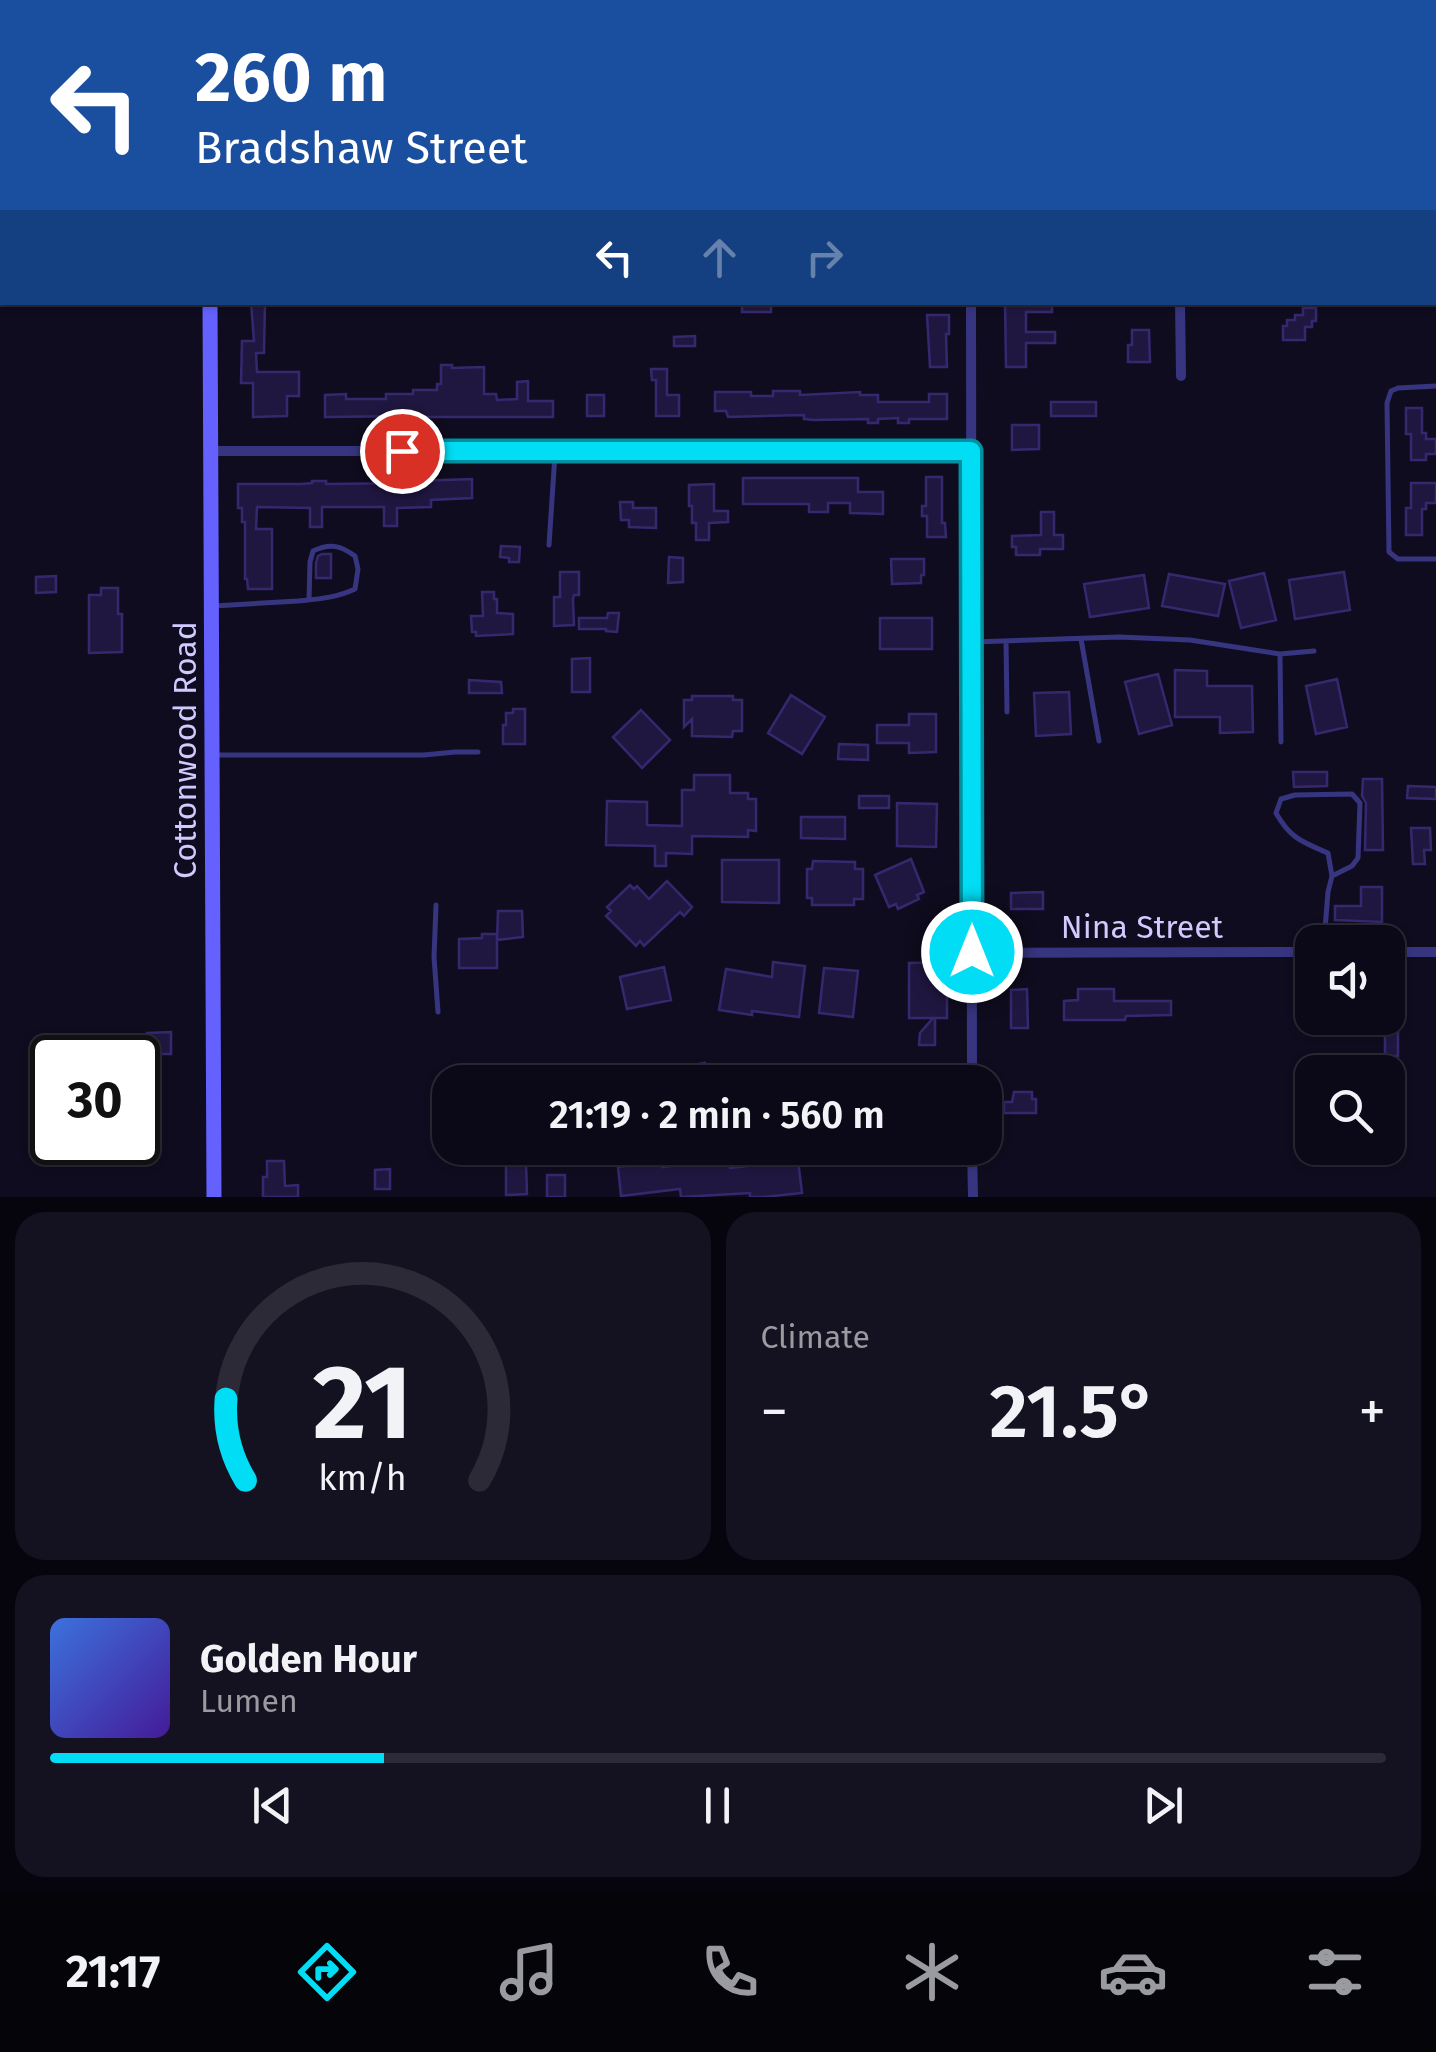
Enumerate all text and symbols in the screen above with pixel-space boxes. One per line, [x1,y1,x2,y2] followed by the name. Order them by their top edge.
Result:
[195,36,387,120] text: 260 m
[30,40,160,170] icon: left
[195,121,527,175] text: Bradshaw Street
[587,230,642,285] icon: left
[692,230,747,285] icon: ahead
[797,230,852,285] icon: right
[360,409,445,494] pin
[375,424,430,479] icon: arrive
[166,621,204,879] street label: Cottonwood Road
[920,900,1024,1004] position arrow
[1061,908,1224,946] street label: Nina Street
[1295,925,1405,1165] map controls
[1295,925,1405,1035] button: sound
[30,1035,160,1165] speed limit sign: 30
[1295,1055,1405,1165] button: search
[549,1092,885,1138] text: 21:19 · 2 min · 560 m
[761,1318,870,1356] text: Climate
[313,1341,413,1466] text: 21
[990,1367,1157,1457] text: 21.5°
[761,1379,788,1445] text: −
[1359,1379,1386,1445] text: +
[319,1457,407,1499] text: km/h
[200,1636,417,1682] text: Golden Hour
[200,1682,298,1720] text: Lumen
[245,1778,300,1833] icon: previous
[690,1778,745,1833] icon: pause
[1136,1778,1191,1833] icon: next
[292,1937,362,2007] icon: directions
[494,1937,564,2007] icon: music
[695,1937,765,2007] icon: phone
[897,1937,967,2007] icon: climate
[1098,1937,1168,2007] icon: car
[1300,1937,1370,2007] icon: filters
[66,1945,160,1999] text: 21:17

